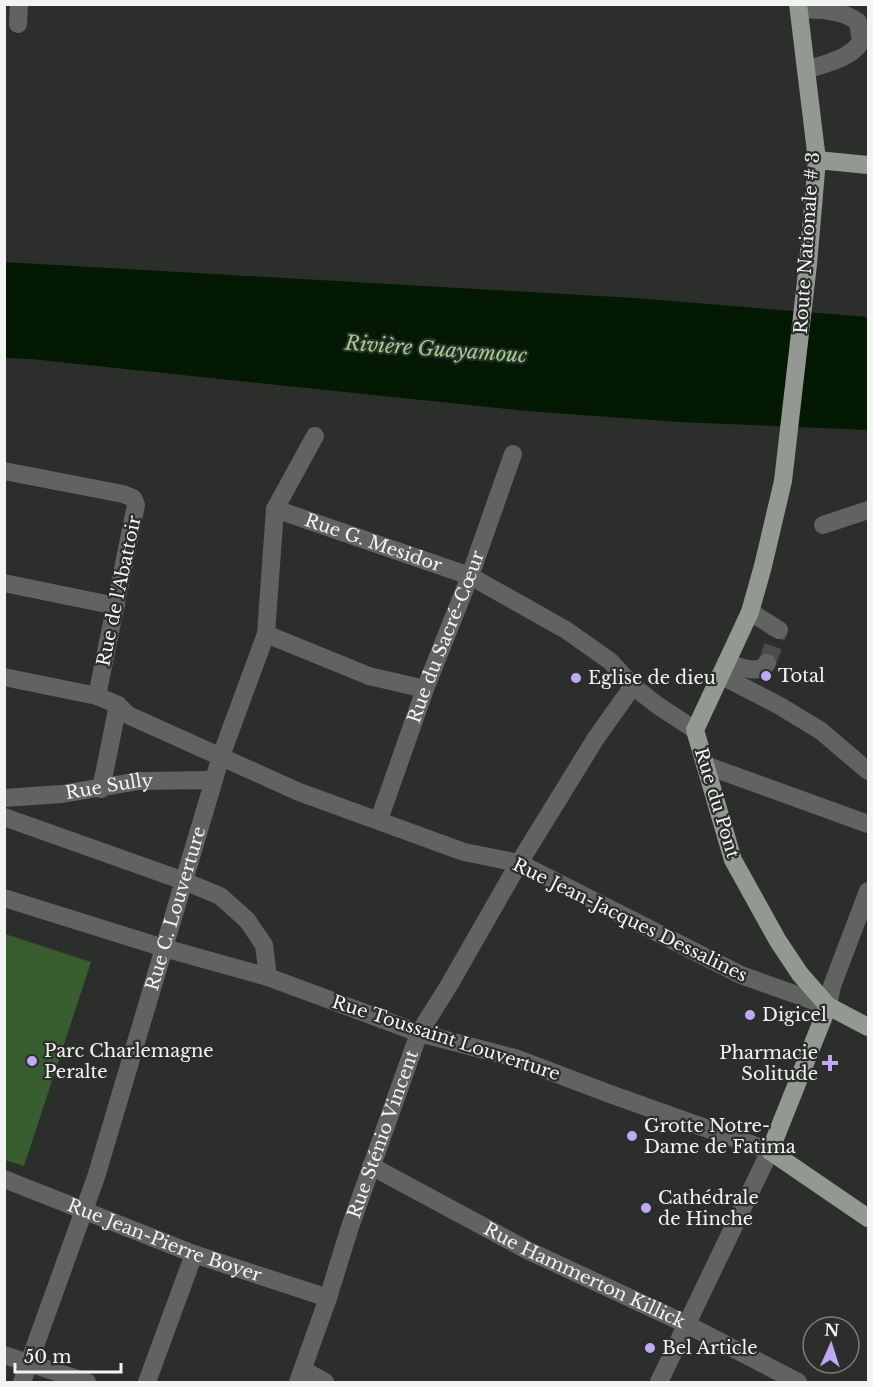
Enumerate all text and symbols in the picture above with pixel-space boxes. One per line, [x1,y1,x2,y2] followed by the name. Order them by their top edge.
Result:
[790,151,824,335] street label: Route Nationale # 3
[343,331,528,367] water label: Rivière Guayamouc
[302,509,445,577] street label: Rue G. Mesidor
[92,513,146,668] street label: Rue de l'Abattoir
[403,547,489,726] street label: Rue du Sacré-Cœur
[778,665,825,687] place label: Total
[588,667,716,689] place label: Eglise de dieu
[759,669,773,683] marker: Total
[569,671,583,685] marker: Eglise de dieu
[690,745,744,861] street label: Rue du Pont
[64,770,154,804] street label: Rue Sully
[141,824,210,993] street label: Rue C. Louverture
[509,853,751,987] street label: Rue Jean-Jacques Dessalines
[329,991,563,1085] street label: Rue Toussaint Louverture
[762,1004,827,1026] place label: Digicel
[743,1008,757,1022] marker: Digicel
[44,1040,214,1083] place label: Parc Charlemagne Peralte
[719,1042,818,1085] place label: Pharmacie Solitude
[343,1047,423,1221] street label: Rue Sténio Vincent
[25,1054,39,1068] marker: Parc Charlemagne Peralte
[823,1056,837,1070] marker: Pharmacie Solitude
[644,1115,796,1158] place label: Grotte Notre- Dame de Fatima
[625,1129,639,1143] marker: Grotte Notre- Dame de Fatima
[658,1187,759,1230] place label: Cathédrale de Hinche
[64,1194,265,1287] street label: Rue Jean-Pierre Boyer
[639,1201,653,1215] marker: Cathédrale de Hinche
[480,1218,689,1333] street label: Rue Hammerton Killick
[801,1315,861,1375] north arrow
[824,1320,840,1340] text: N
[15,1336,122,1374] scale bar
[662,1337,758,1359] place label: Bel Article
[643,1341,657,1355] marker: Bel Article
[24,1346,72,1368] text: 50 m

